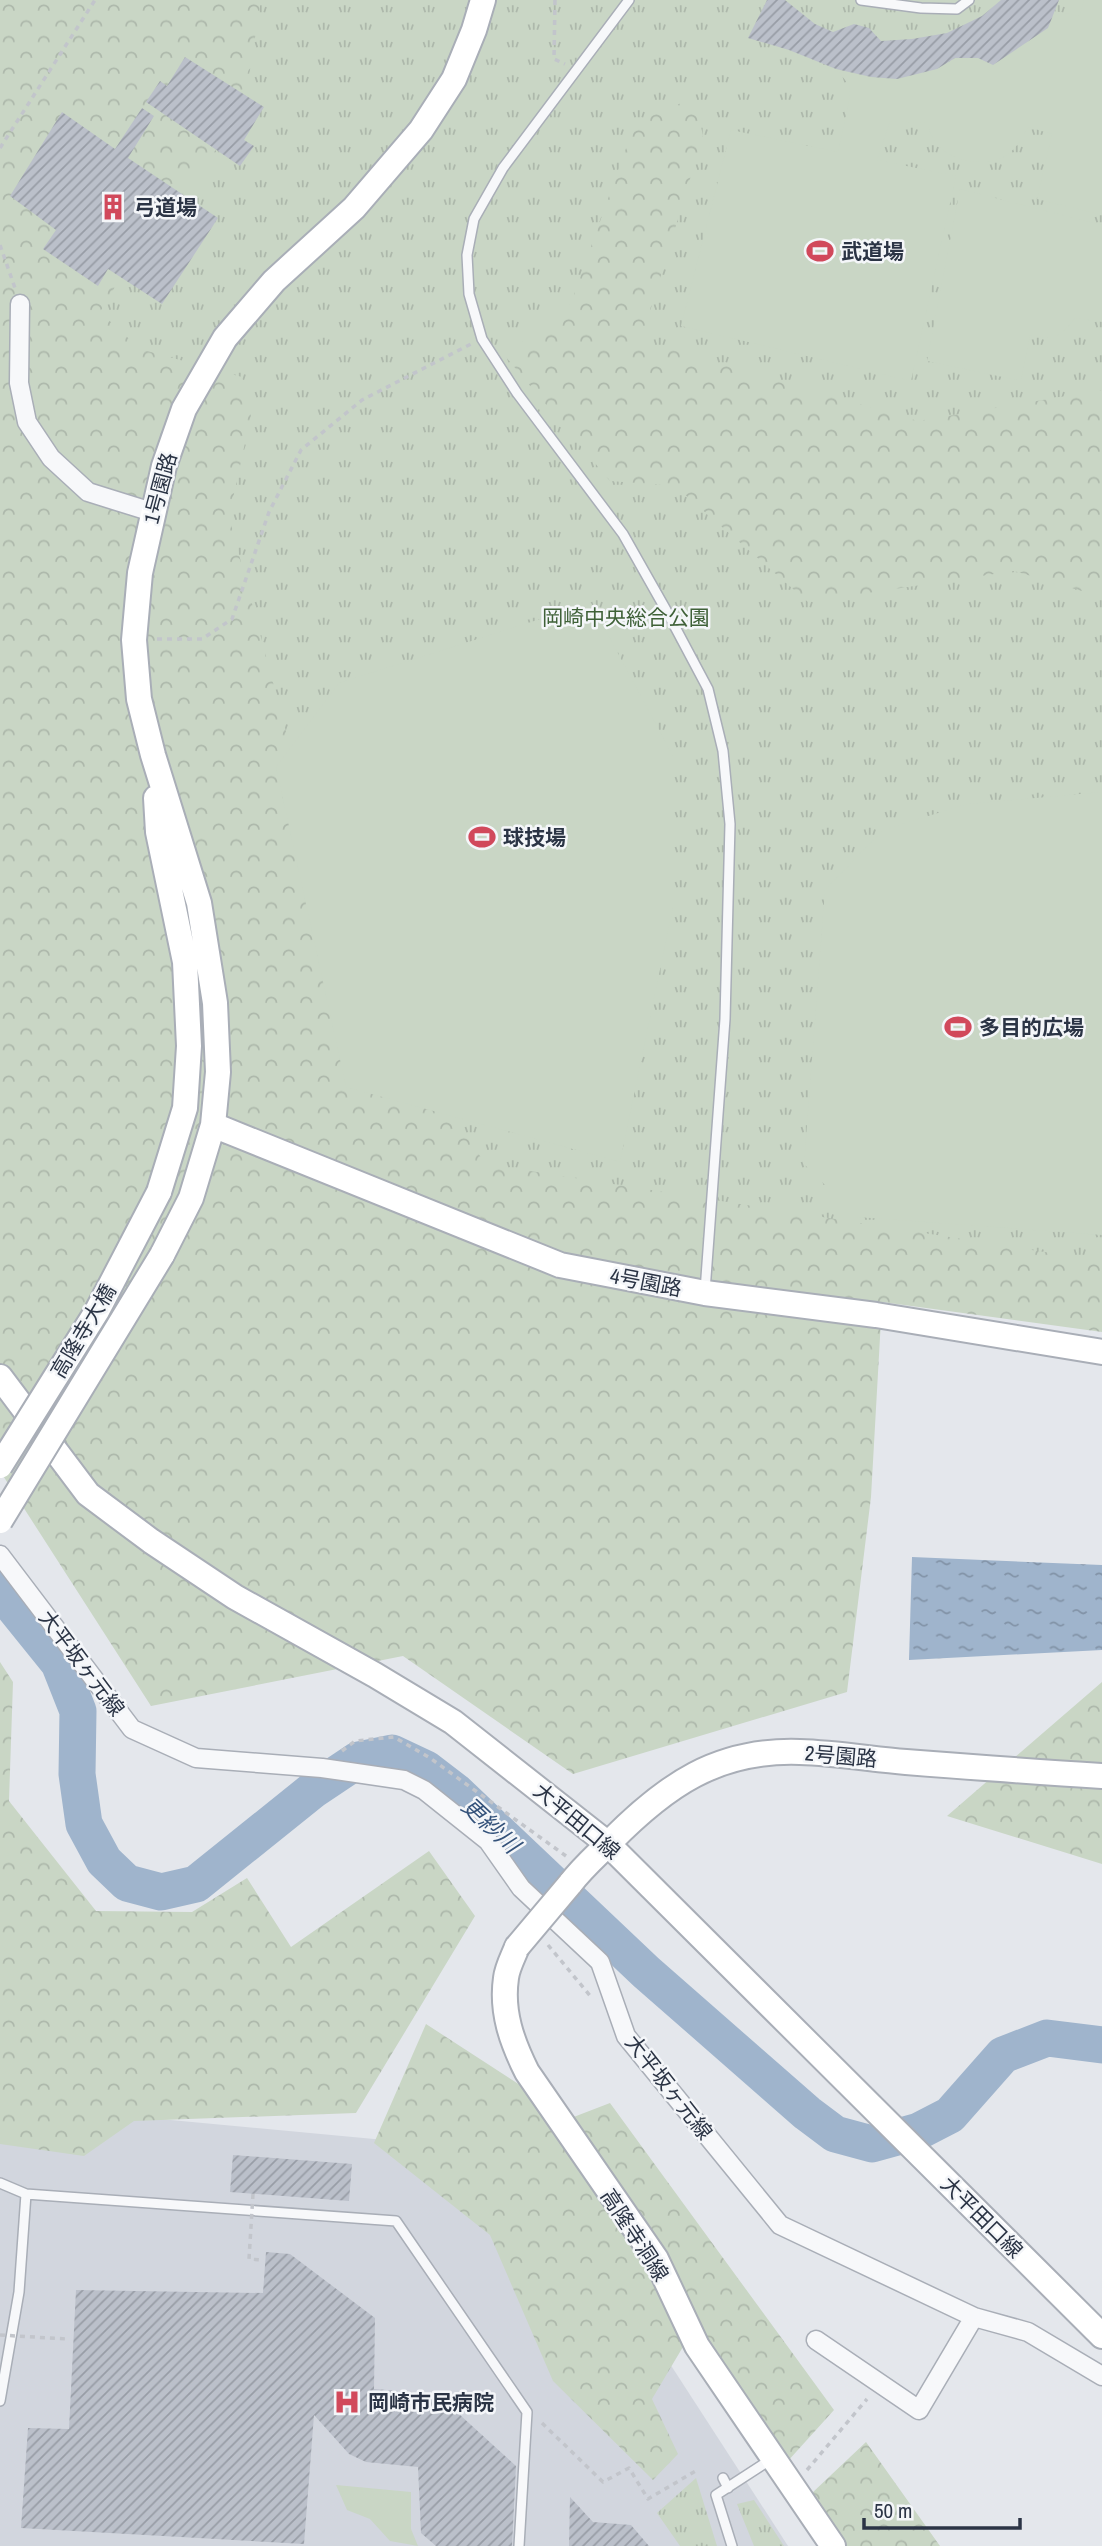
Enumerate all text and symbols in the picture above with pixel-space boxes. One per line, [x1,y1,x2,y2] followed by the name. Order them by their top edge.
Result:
[98,192,128,222] building icon: 弓道場
[134,193,197,222] place label: 弓道場
[805,236,835,266] sports icon: 武道場
[841,237,904,266] place label: 武道場
[137,449,183,527] street label: 1号園路
[542,603,710,632] park label: 岡崎中央総合公園
[467,822,497,852] sports icon: 球技場
[503,823,566,852] place label: 球技場
[943,1012,973,1042] sports icon: 多目的広場
[979,1013,1084,1042] place label: 多目的広場
[608,1261,684,1303] street label: 4号園路
[44,1279,122,1383] street label: 高隆寺大橋
[33,1604,131,1722] street label: 大平坂ヶ元線
[804,1738,878,1774] street label: 2号園路
[527,1776,627,1866] street label: 大平田口線
[455,1790,529,1862] water label: 更紗川
[619,2028,719,2146] street label: 大平坂ヶ元線
[935,2170,1029,2264] street label: 大平田口線
[594,2183,676,2287] street label: 高隆寺洞線
[332,2387,362,2417] hospital icon: 岡崎市民病院
[368,2388,494,2417] place label: 岡崎市民病院
[864,2486,1020,2530] scale bar
[874,2496,912,2525] text: 50 m

